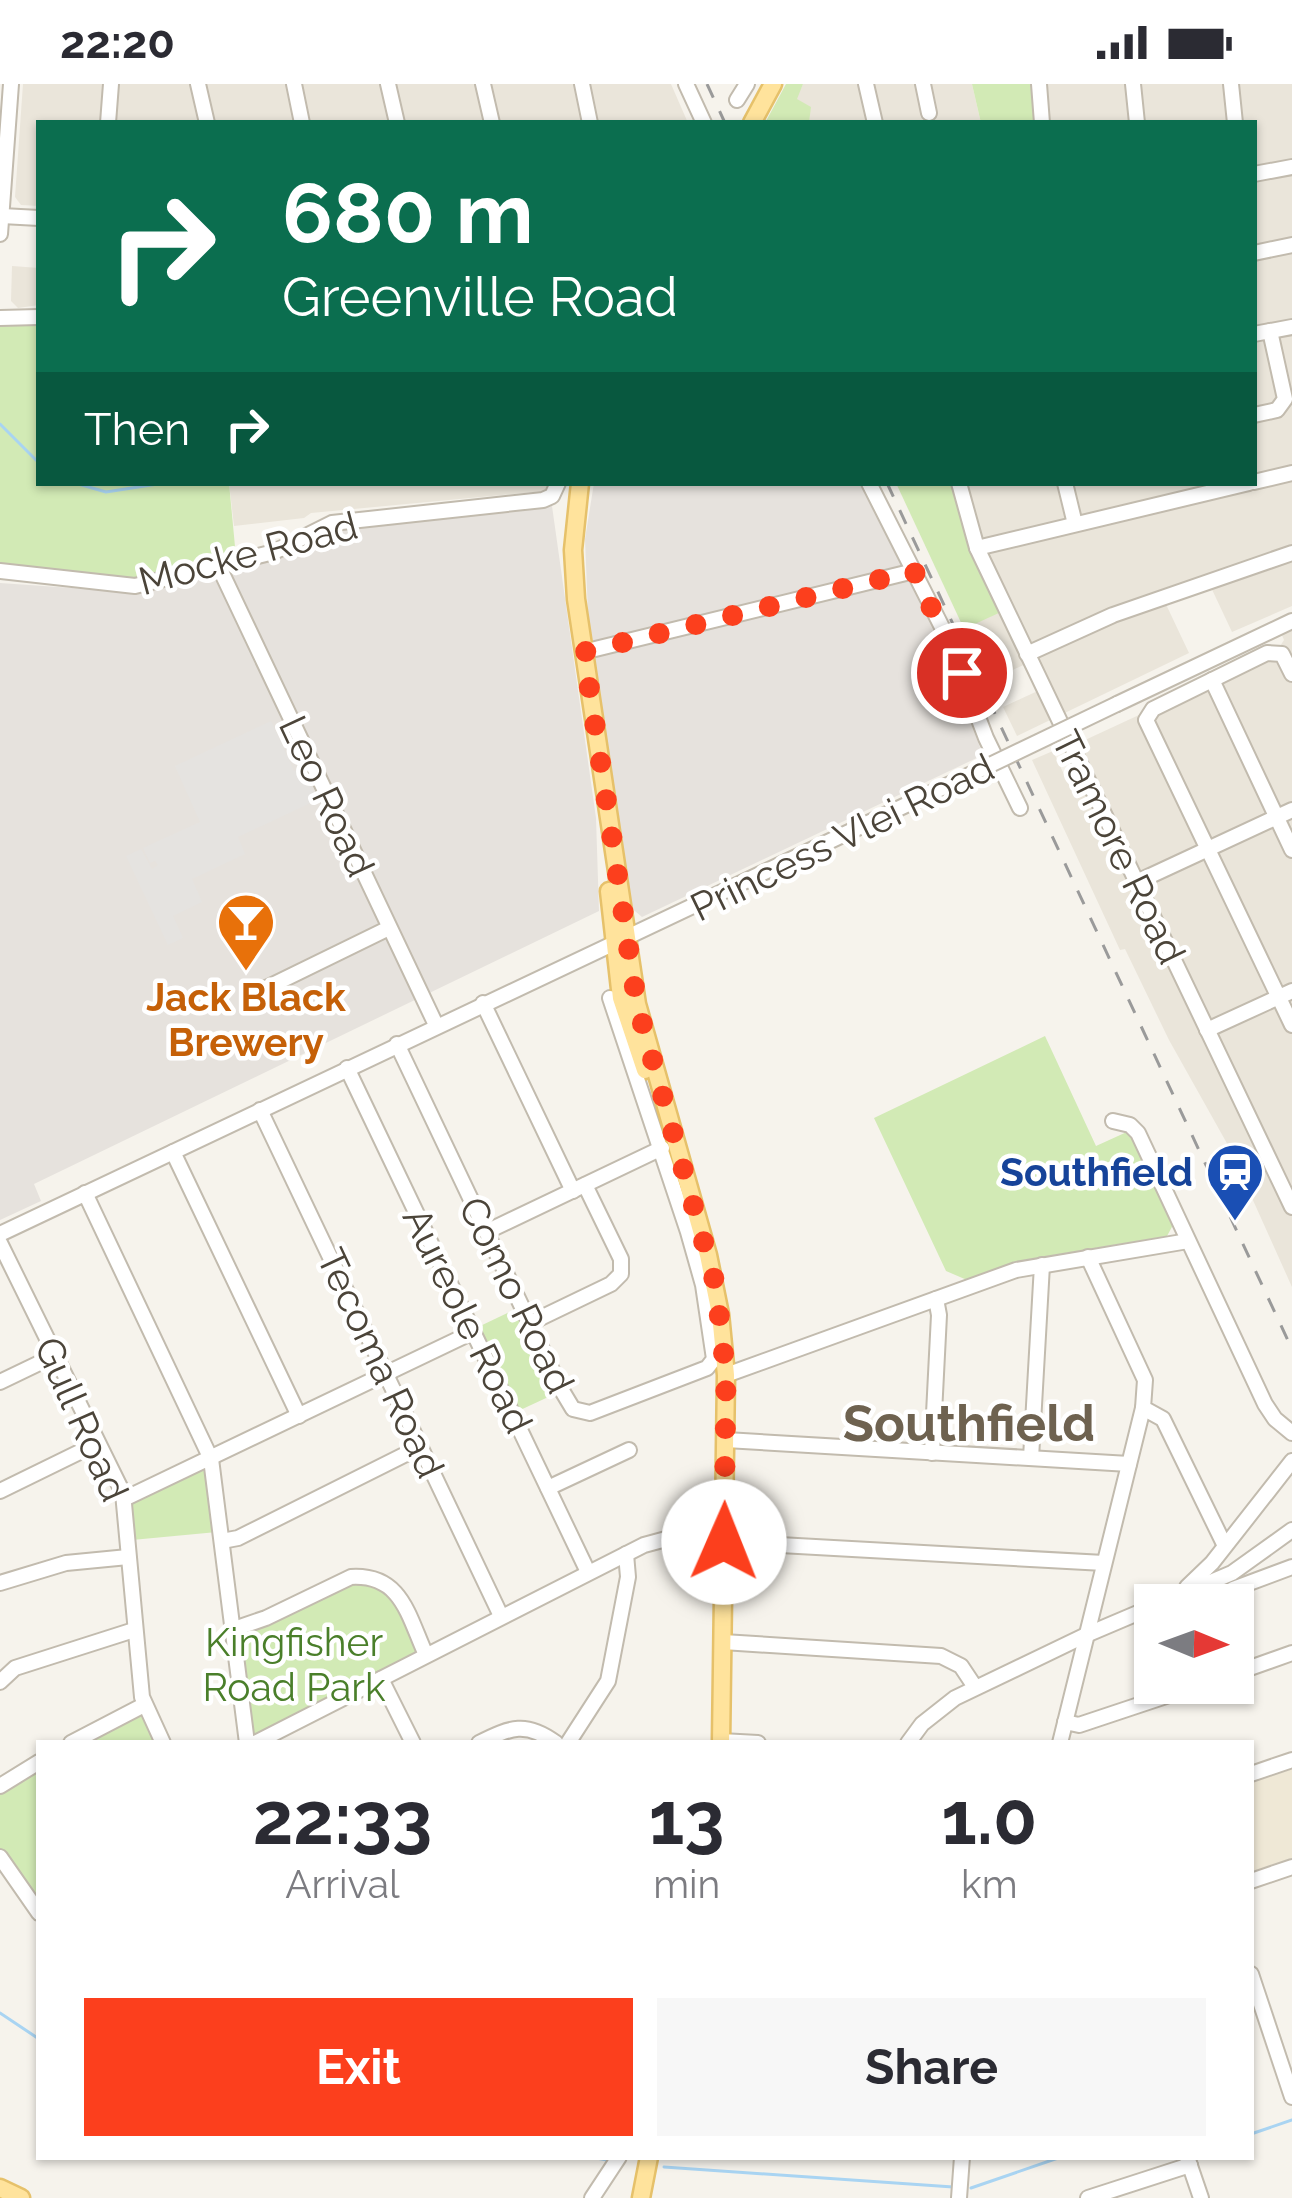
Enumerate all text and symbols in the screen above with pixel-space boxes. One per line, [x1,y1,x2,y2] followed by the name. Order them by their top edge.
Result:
[60,16,175,69] text: 22:20
[282,164,534,263] text: 680 m
[84,168,240,324] icon: right
[282,265,678,329] text: Greenville Road
[214,396,280,462] icon: right
[84,403,190,456] text: Then
[134,502,362,604] street label: Mocke Road
[911,622,1013,724] pin
[929,640,995,706] icon: arrive
[270,708,384,884] street label: Leo Road
[1043,723,1195,971] street label: Tramore Road
[683,744,1001,930] street label: Princess Vlei Road
[215,891,277,973] bar icon: Jack Black Brewery
[146,974,346,1065] place label: Jack Black Brewery
[1204,1141,1266,1223] station icon: Southfield
[1000,1149,1193,1195] place label: Southfield
[450,1189,584,1401] street label: Como Road
[394,1200,542,1440] street label: Aureole Road
[308,1241,454,1485] street label: Tecoma Road
[25,1330,139,1508] street label: Gull Road
[843,1393,1095,1453] district label: Southfield
[661,1479,787,1605] position arrow
[1134,1584,1254,1704] north arrow
[1134,1584,1254,1704] map controls
[202,1619,386,1710] park label: Kingfisher Road Park
[253,1776,432,1861] text: 22:33
[649,1776,725,1861] text: 13
[941,1776,1037,1861] text: 1.0
[285,1861,400,1907] text: Arrival
[653,1861,720,1907] text: min
[961,1861,1018,1907] text: km
[84,1998,633,2136] button: Exit
[657,1998,1206,2136] button: Share

